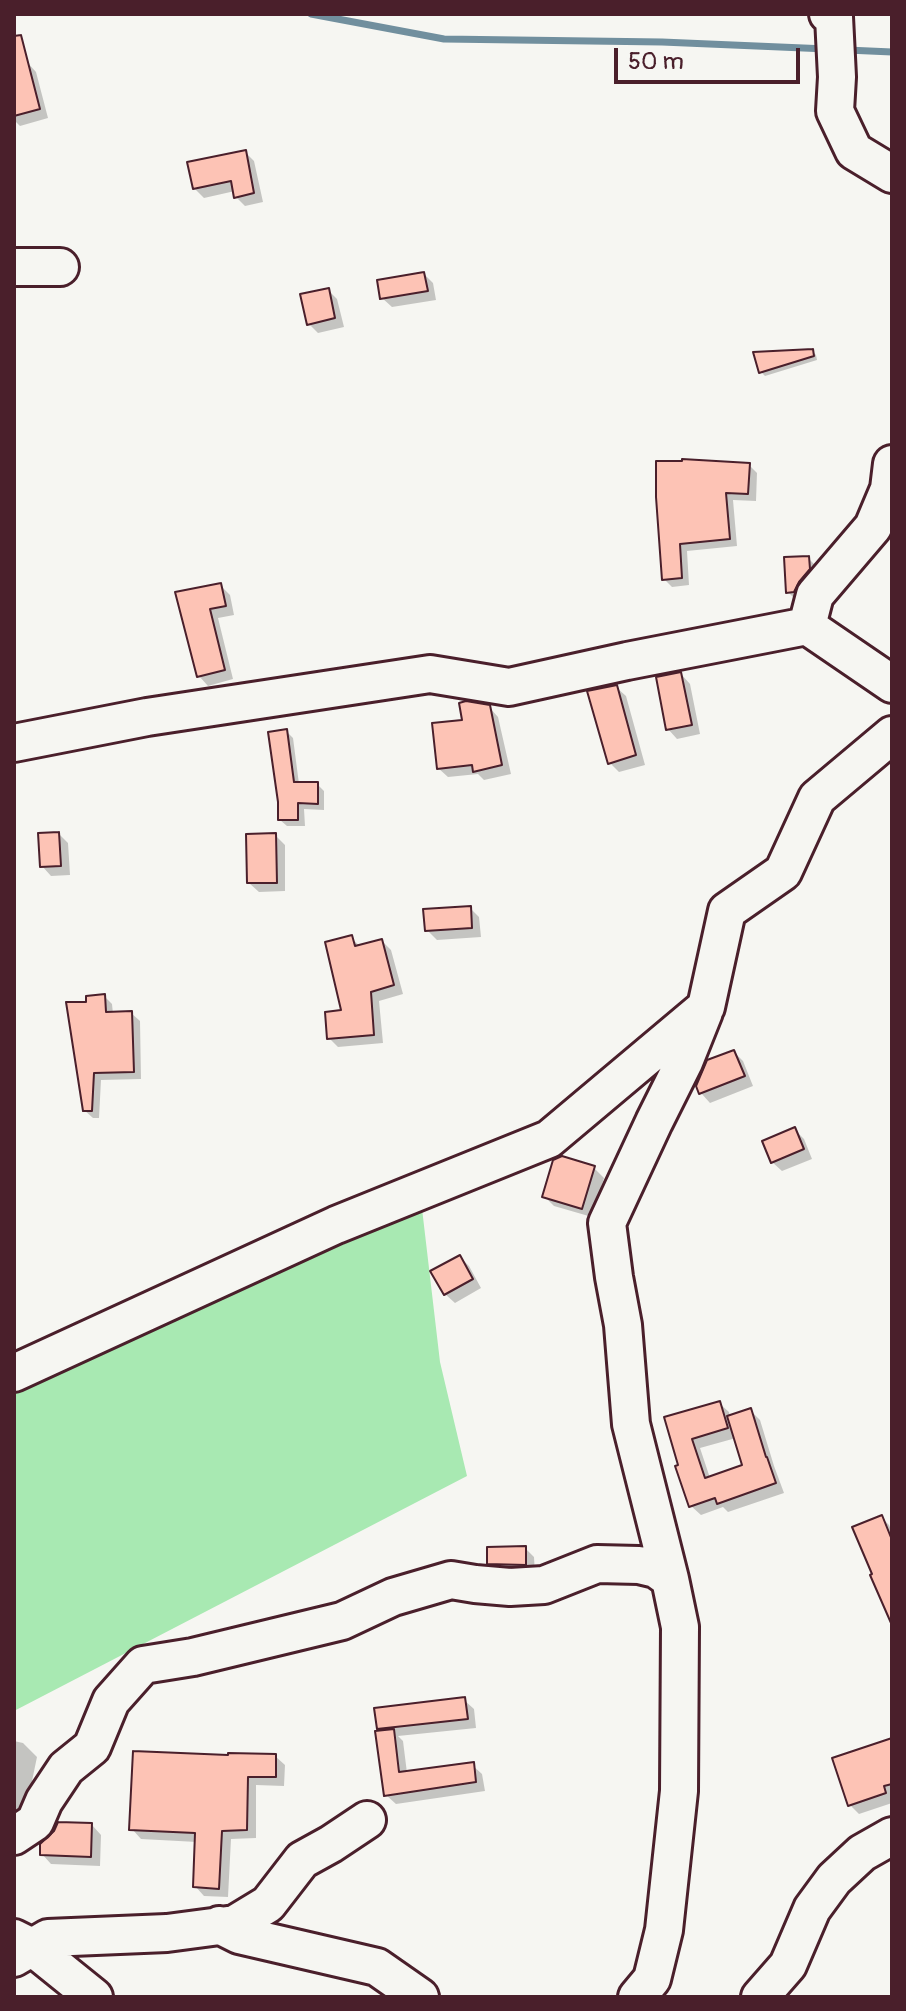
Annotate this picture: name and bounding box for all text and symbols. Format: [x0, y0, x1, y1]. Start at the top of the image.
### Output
scale bar [618, 32, 804, 82]
text: 50 m [628, 47, 684, 76]

